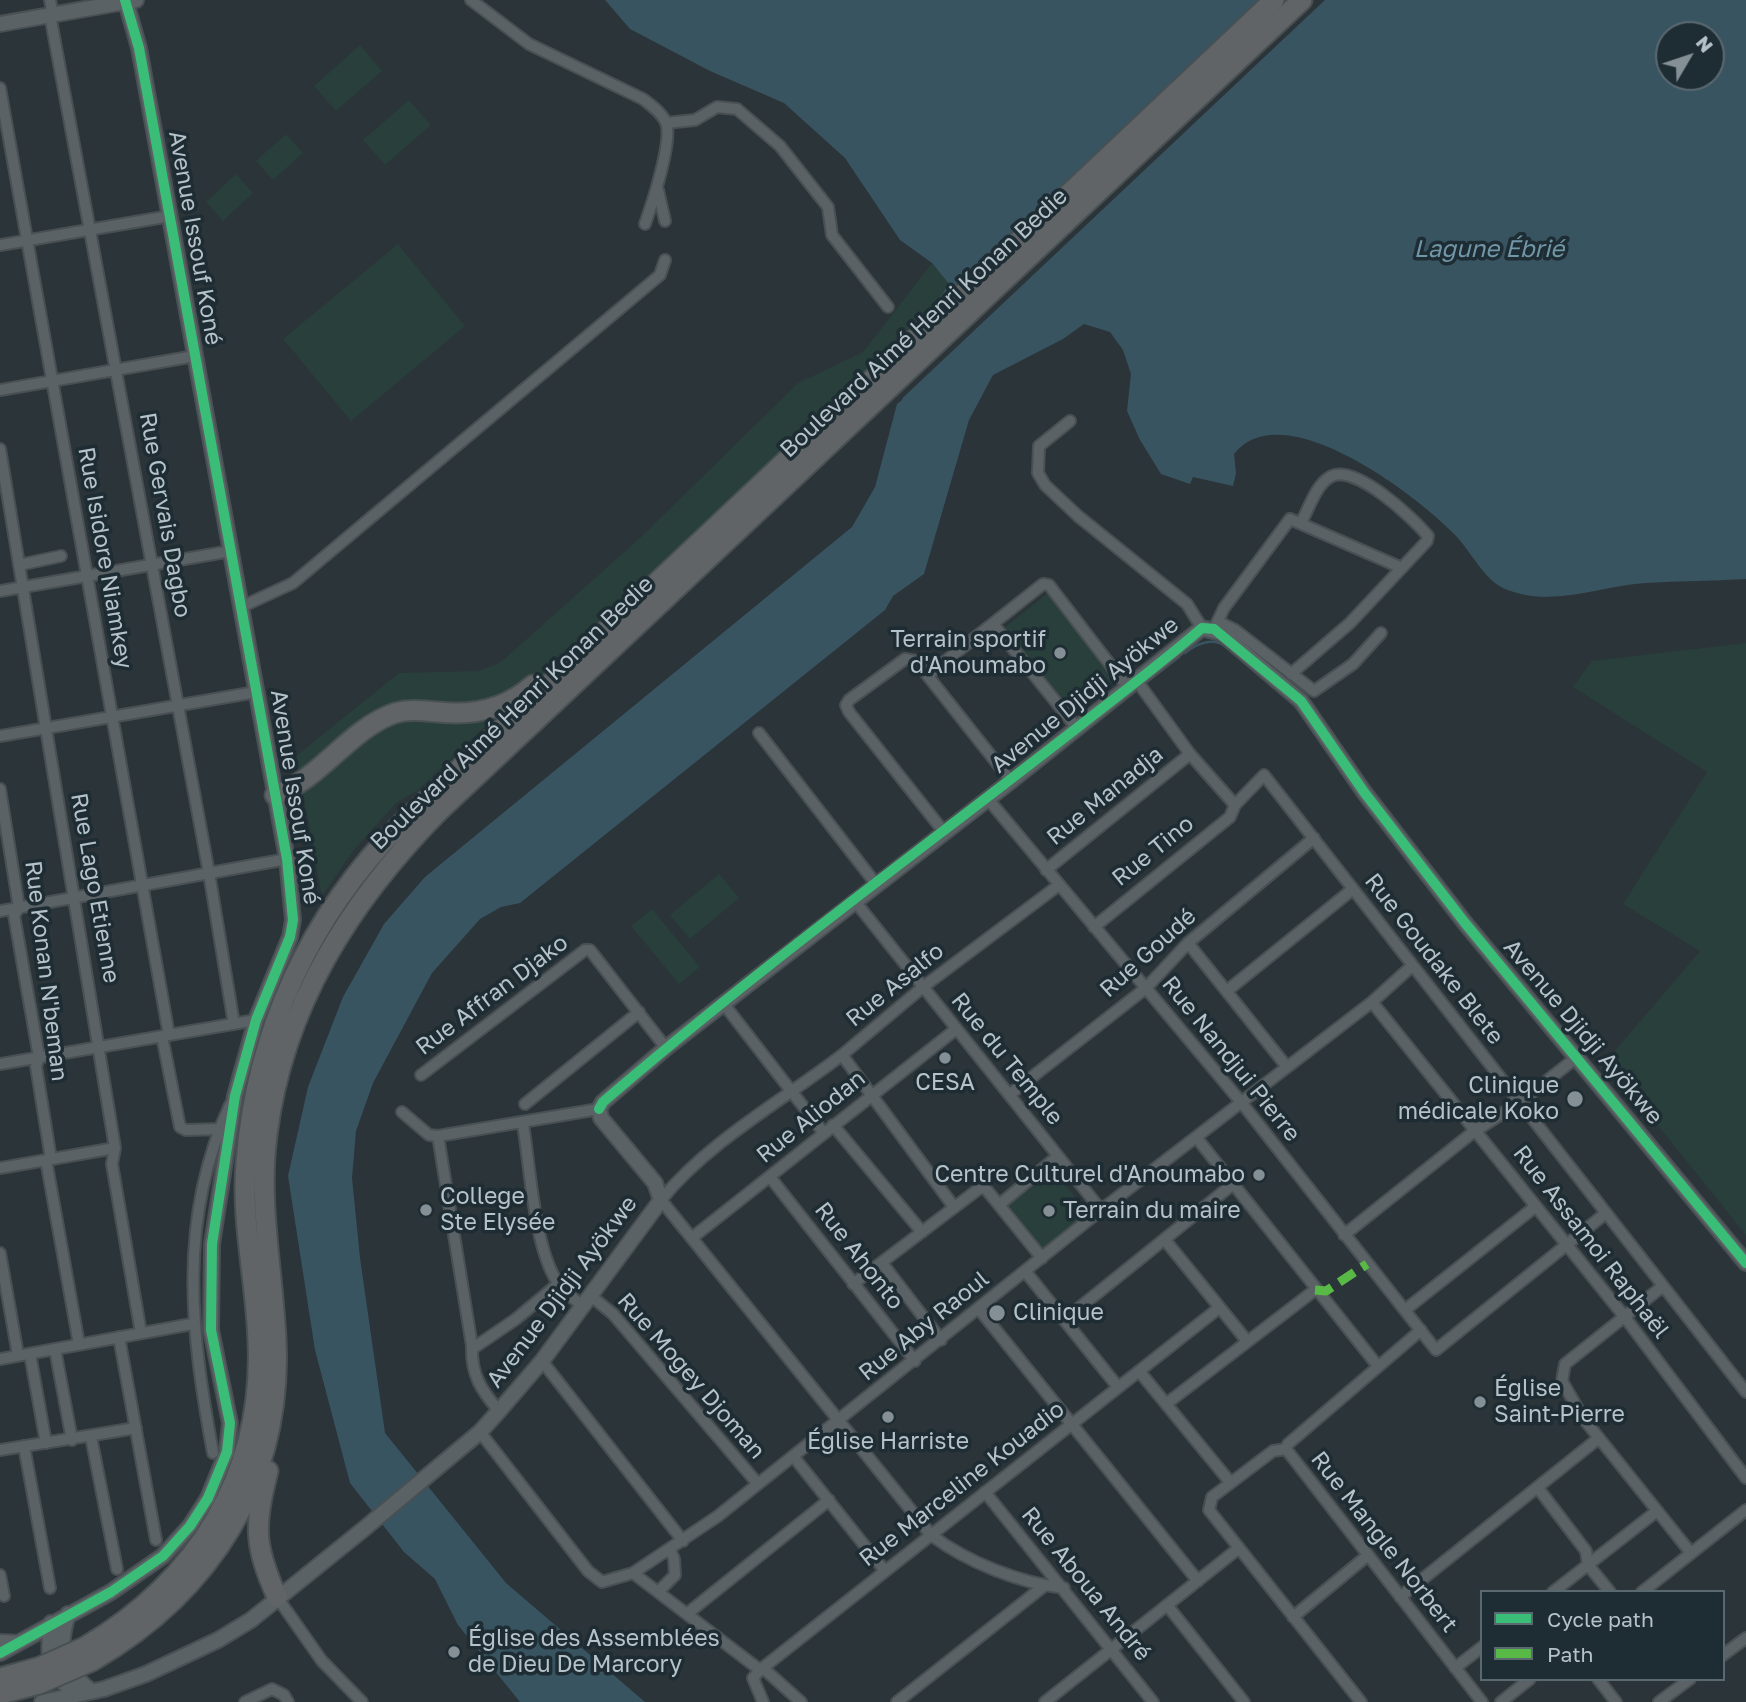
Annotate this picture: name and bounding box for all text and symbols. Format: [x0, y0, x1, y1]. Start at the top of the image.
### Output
north arrow [1655, 21, 1725, 91]
text: N [1692, 31, 1719, 57]
street label: Avenue Issouf Koné [163, 129, 227, 347]
street label: Boulevard Aimé Henri Konan Bedie [775, 182, 1073, 464]
water label: Lagune Ébrié [1414, 235, 1564, 263]
street label: Rue Gervais Dagbo [133, 410, 197, 620]
street label: Rue Isidore Niamkey [72, 445, 138, 671]
street label: Boulevard Aimé Henri Konan Bedie [365, 570, 659, 856]
street label: Avenue Djidji Ayökwe [986, 611, 1184, 779]
place label: Terrain sportif d'Anoumabo [890, 626, 1046, 680]
marker: Terrain sportif d'Anoumabo [1052, 645, 1068, 661]
street label: Avenue Issouf Koné [264, 688, 326, 906]
street label: Rue Manadja [1041, 741, 1169, 851]
street label: Rue Lago Etienne [65, 791, 125, 985]
street label: Rue Tino [1107, 810, 1199, 892]
street label: Rue Konan N'beman [19, 859, 73, 1083]
street label: Rue Goudake Blete [1359, 868, 1509, 1050]
street label: Rue Goudé [1094, 903, 1202, 1003]
street label: Rue Affran Djako [410, 929, 574, 1061]
street label: Avenue Djidji Ayökwe [1498, 934, 1668, 1130]
street label: Rue Asalfo [841, 937, 949, 1033]
street label: Rue Nandjui Pierre [1156, 971, 1306, 1147]
street label: Rue du Temple [945, 987, 1069, 1131]
marker: CESA [937, 1050, 953, 1066]
street label: Rue Aliodan [751, 1065, 871, 1169]
place label: CESA [915, 1069, 975, 1097]
place label: Clinique médicale Koko [1398, 1072, 1559, 1126]
marker: Clinique médicale Koko [1565, 1089, 1585, 1109]
street label: Rue Assamoi Raphaël [1507, 1140, 1675, 1344]
place label: Centre Culturel d'Anoumabo [934, 1161, 1245, 1189]
marker: Centre Culturel d'Anoumabo [1251, 1167, 1267, 1183]
place label: College Ste Elysée [440, 1183, 555, 1237]
street label: Avenue Djidji Ayökwe [481, 1191, 643, 1393]
street label: Rue Ahonto [809, 1197, 909, 1315]
place label: Terrain du maire [1063, 1197, 1241, 1225]
marker: College Ste Elysée [418, 1202, 434, 1218]
marker: Terrain du maire [1041, 1203, 1057, 1219]
street label: Rue Aby Raoul [853, 1265, 995, 1387]
street label: Rue Mogey Djoman [611, 1287, 771, 1465]
place label: Clinique [1013, 1299, 1104, 1327]
marker: Clinique [987, 1303, 1007, 1323]
place label: Église Saint-Pierre [1494, 1375, 1625, 1429]
marker: Église Saint-Pierre [1472, 1394, 1488, 1410]
street label: Rue Marceline Kouadio [854, 1395, 1070, 1573]
marker: Église Harriste [880, 1409, 896, 1425]
place label: Église Harriste [807, 1428, 969, 1456]
street label: Rue Mangle Norbert [1305, 1446, 1463, 1638]
street label: Rue Aboua André [1015, 1501, 1157, 1667]
legend [1480, 1590, 1725, 1681]
text: Cycle path [1547, 1606, 1654, 1632]
place label: Église des Assemblées de Dieu De Marcory [468, 1625, 720, 1679]
text: Path [1547, 1641, 1594, 1667]
marker: Église des Assemblées de Dieu De Marcory [446, 1644, 462, 1660]

